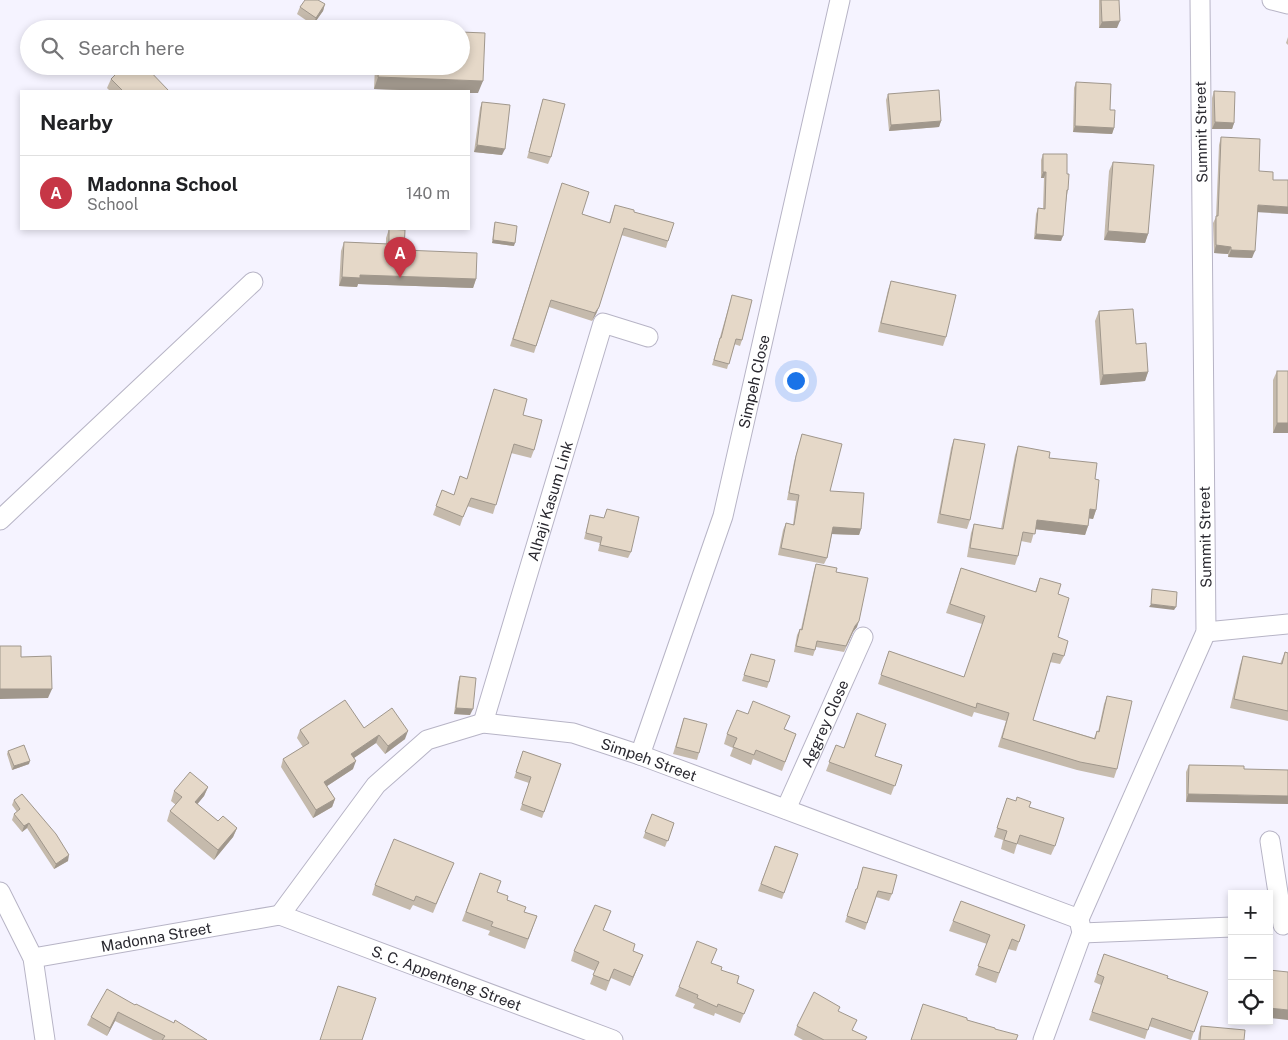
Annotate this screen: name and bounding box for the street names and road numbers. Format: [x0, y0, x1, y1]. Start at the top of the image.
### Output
street label: Summit Street [1192, 81, 1210, 183]
street label: Simpeh Close [735, 333, 772, 430]
street label: Alhaji Kasum Link [524, 439, 576, 563]
street label: Summit Street [1196, 486, 1214, 588]
street label: Aggrey Close [798, 677, 851, 769]
street label: Simpeh Street [599, 734, 699, 784]
street label: Madonna Street [99, 919, 213, 955]
street label: S. C. Appenteng Street [369, 942, 524, 1013]

